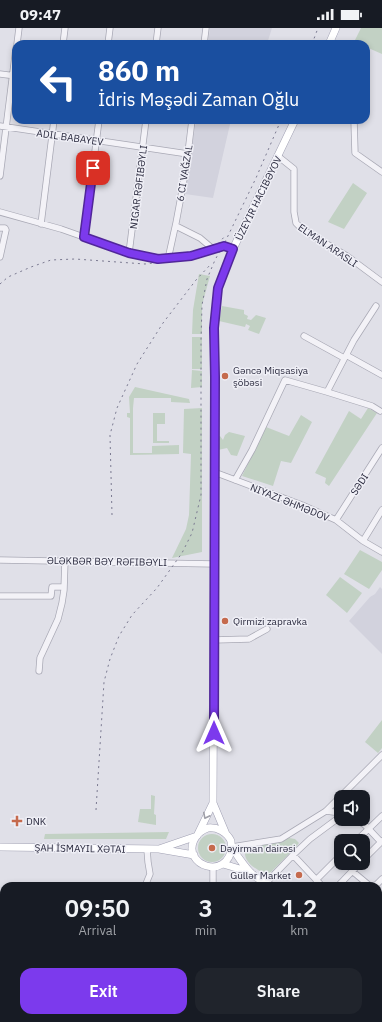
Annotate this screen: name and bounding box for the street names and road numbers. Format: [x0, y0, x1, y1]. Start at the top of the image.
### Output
street label: ADIL BABAYEV [36, 126, 104, 149]
street label: NIGAR RƏFIBƏYLI [127, 144, 150, 230]
street label: 6 CI VAĞZAL [174, 144, 195, 202]
street label: ÜZEYIR HACIBƏYOV [232, 154, 285, 243]
street label: ELMAN ARASLI [296, 221, 360, 270]
street label: SƏDI [348, 471, 371, 498]
street label: NIYAZI ƏHMƏDOV [248, 481, 331, 524]
street label: ƏLƏKBƏR BƏY RƏFIBƏYLI [47, 554, 167, 569]
street label: ŞAH İSMAYIL XƏTAI [34, 841, 126, 856]

